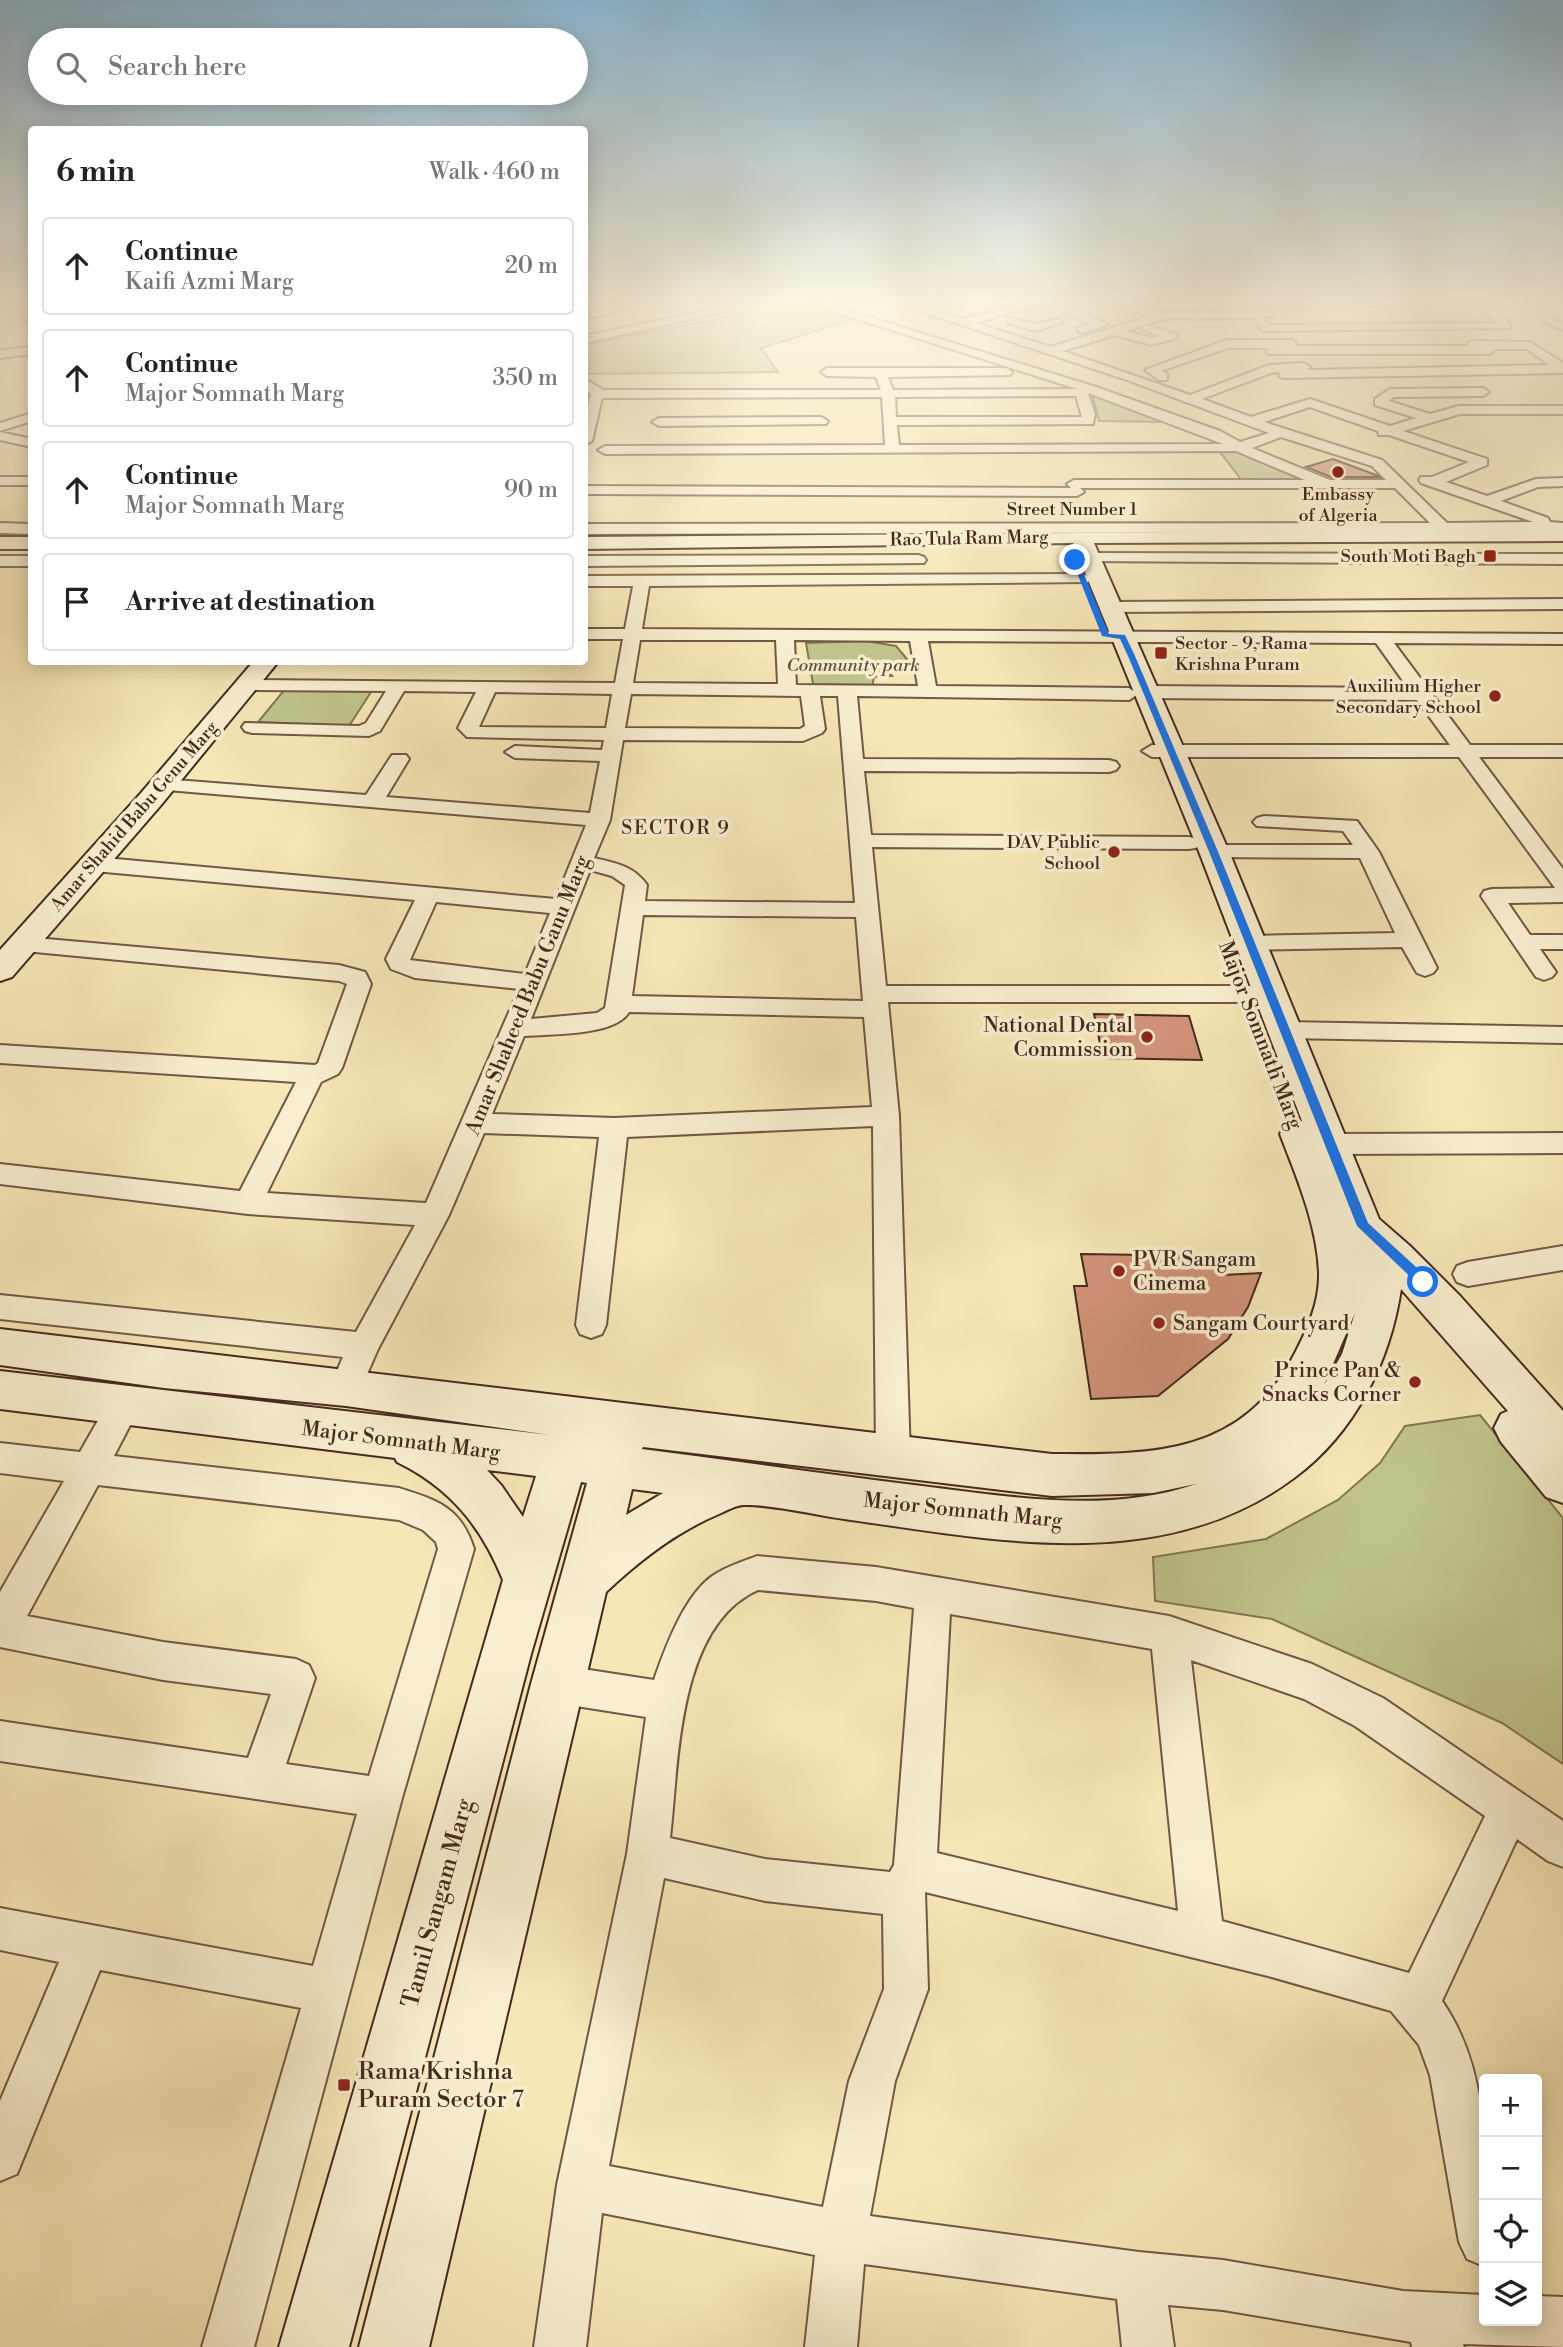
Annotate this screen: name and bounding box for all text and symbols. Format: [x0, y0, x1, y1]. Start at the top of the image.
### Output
search box [28, 28, 588, 105]
icon: search [52, 48, 90, 86]
text: Search here [108, 51, 247, 83]
text: 6 min [56, 153, 135, 191]
text: Walk · 460 m [429, 158, 560, 186]
text: Continue [125, 236, 238, 268]
icon: ahead [58, 247, 96, 285]
text: 20 m [505, 252, 558, 280]
text: Kaifi Azmi Marg [125, 268, 294, 296]
text: Continue [125, 348, 238, 380]
icon: ahead [58, 359, 96, 397]
text: 350 m [492, 364, 558, 392]
text: Major Somnath Marg [125, 380, 344, 408]
text: Continue [125, 460, 238, 492]
marker: Embassy of Algeria [1330, 464, 1346, 480]
icon: ahead [58, 471, 96, 509]
text: 90 m [504, 476, 558, 504]
place label: Embassy of Algeria [1298, 483, 1378, 527]
text: Major Somnath Marg [125, 492, 344, 520]
street label: Street Number 1 [1007, 498, 1137, 521]
street label: Rao Tula Ram Marg [889, 526, 1049, 551]
route end [1059, 544, 1090, 575]
place label: South Moti Bagh [1341, 545, 1476, 568]
marker: South Moti Bagh [1482, 548, 1498, 564]
icon: arrive [58, 583, 96, 621]
text: Arrive at destination [125, 586, 375, 618]
place label: Sector - 9, Rama Krishna Puram [1175, 632, 1309, 676]
marker: Sector - 9, Rama Krishna Puram [1153, 645, 1169, 661]
park label: Community park [786, 654, 920, 677]
place label: Auxilium Higher Secondary School [1336, 675, 1482, 719]
marker: Auxilium Higher Secondary School [1487, 688, 1503, 704]
street label: Amar Shahid Babu Genu Marg [45, 716, 224, 917]
district label: SECTOR 9 [621, 816, 731, 840]
place label: DAV Public School [1007, 831, 1101, 875]
marker: DAV Public School [1106, 844, 1122, 860]
street label: Amar Shaheed Babu Ganu Marg [459, 852, 596, 1140]
street label: Major Somnath Marg [1212, 937, 1308, 1134]
place label: National Dental Commission [983, 1013, 1133, 1063]
marker: National Dental Commission [1139, 1029, 1155, 1045]
place label: PVR Sangam Cinema [1133, 1247, 1256, 1297]
marker: PVR Sangam Cinema [1111, 1263, 1127, 1279]
route start [1407, 1266, 1438, 1297]
place label: Sangam Courtyard [1173, 1311, 1349, 1337]
marker: Sangam Courtyard [1151, 1315, 1167, 1331]
place label: Prince Pan & Snacks Corner [1262, 1358, 1401, 1408]
marker: Prince Pan & Snacks Corner [1407, 1374, 1423, 1390]
street label: Major Somnath Marg [300, 1416, 502, 1466]
street label: Major Somnath Marg [862, 1488, 1064, 1534]
street label: Tamil Sangam Marg [396, 1795, 480, 2011]
place label: Rama Krishna Puram Sector 7 [358, 2057, 524, 2115]
map controls [1479, 2074, 1542, 2326]
button: + [1479, 2074, 1542, 2137]
marker: Rama Krishna Puram Sector 7 [336, 2077, 352, 2093]
button: − [1479, 2137, 1542, 2200]
button: locate [1479, 2200, 1542, 2263]
button: layers [1479, 2263, 1542, 2326]

